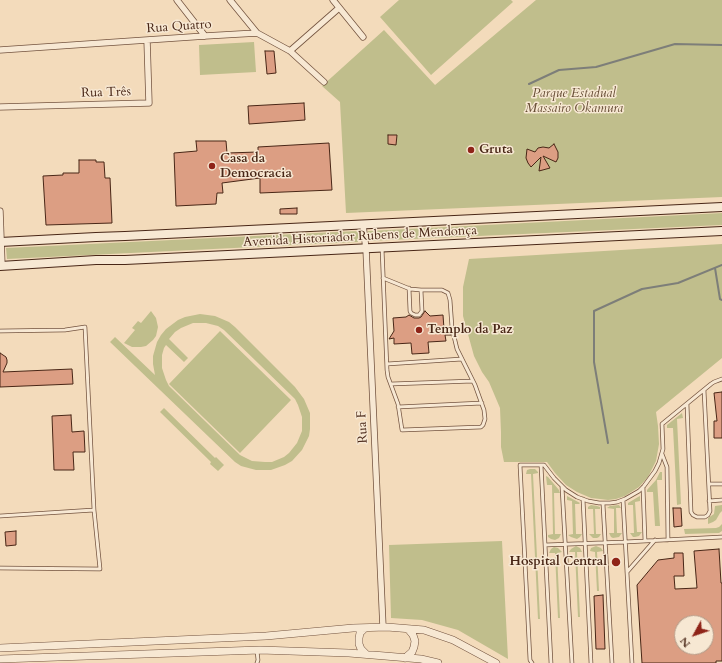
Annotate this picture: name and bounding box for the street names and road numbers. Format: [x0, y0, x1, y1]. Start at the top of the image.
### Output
street label: Rua Quatro [146, 17, 212, 37]
street label: Rua Três [81, 84, 131, 102]
street label: Avenida Historiador Rubens de Mendonça [243, 223, 477, 251]
street label: Rua F [354, 410, 372, 444]

